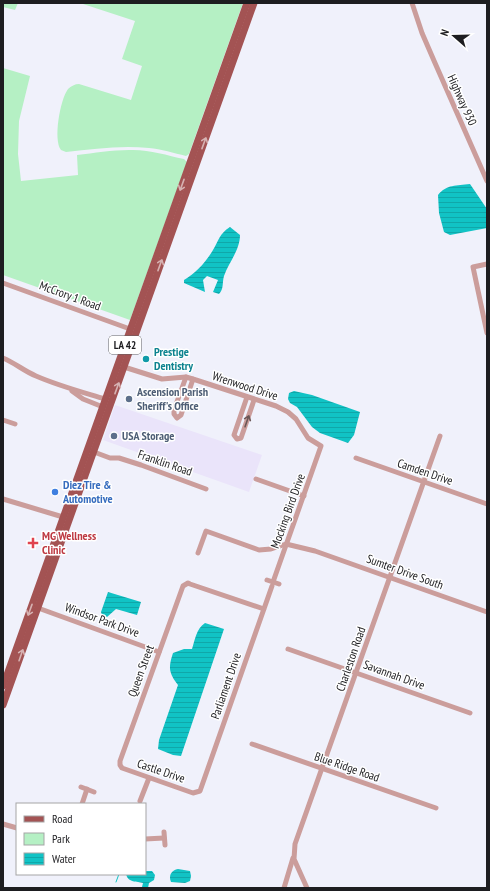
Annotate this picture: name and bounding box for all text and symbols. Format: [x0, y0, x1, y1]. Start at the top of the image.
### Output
north arrow [434, 16, 474, 56]
text: N [437, 27, 452, 38]
street label: Highway 930 [445, 72, 480, 128]
one-way arrow [201, 136, 208, 149]
one-way arrow [178, 178, 185, 191]
one-way arrow [157, 260, 165, 272]
street label: McCrory 1 Road [37, 278, 103, 314]
road number: LA 42 [109, 336, 141, 354]
place label: Prestige Dentistry [154, 344, 193, 373]
marker: Prestige Dentistry [141, 354, 151, 364]
street label: Wrenwood Drive [210, 368, 280, 403]
one-way arrow [113, 382, 121, 394]
place label: Ascension Parish Sheriff's Office [136, 384, 208, 413]
marker: Ascension Parish Sheriff's Office [124, 394, 134, 404]
one-way arrow [243, 415, 251, 427]
place label: USA Storage [122, 428, 175, 443]
marker: USA Storage [109, 431, 119, 441]
street label: Franklin Road [136, 446, 194, 479]
street label: Camden Drive [395, 455, 455, 488]
street label: Mocking Bird Drive [267, 471, 308, 550]
place label: Diez Tire & Automotive [62, 477, 113, 506]
marker: Diez Tire & Automotive [50, 487, 60, 497]
place label: MG Wellness Clinic [42, 528, 96, 557]
marker: MG Wellness Clinic [27, 537, 39, 549]
street label: Sumter Drive South [365, 551, 446, 592]
street label: Windsor Park Drive [63, 599, 141, 640]
one-way arrow [26, 604, 33, 617]
street label: Charleston Road [332, 625, 369, 693]
street label: Queen Street [124, 642, 157, 699]
one-way arrow [18, 649, 25, 662]
street label: Parliament Drive [207, 651, 244, 721]
street label: Savannah Drive [361, 656, 427, 693]
street label: Blue Ridge Road [313, 748, 382, 785]
street label: Castle Drive [135, 755, 187, 786]
legend [16, 803, 146, 875]
text: Road [52, 811, 72, 826]
text: Park [52, 831, 70, 846]
text: Water [52, 851, 77, 866]

